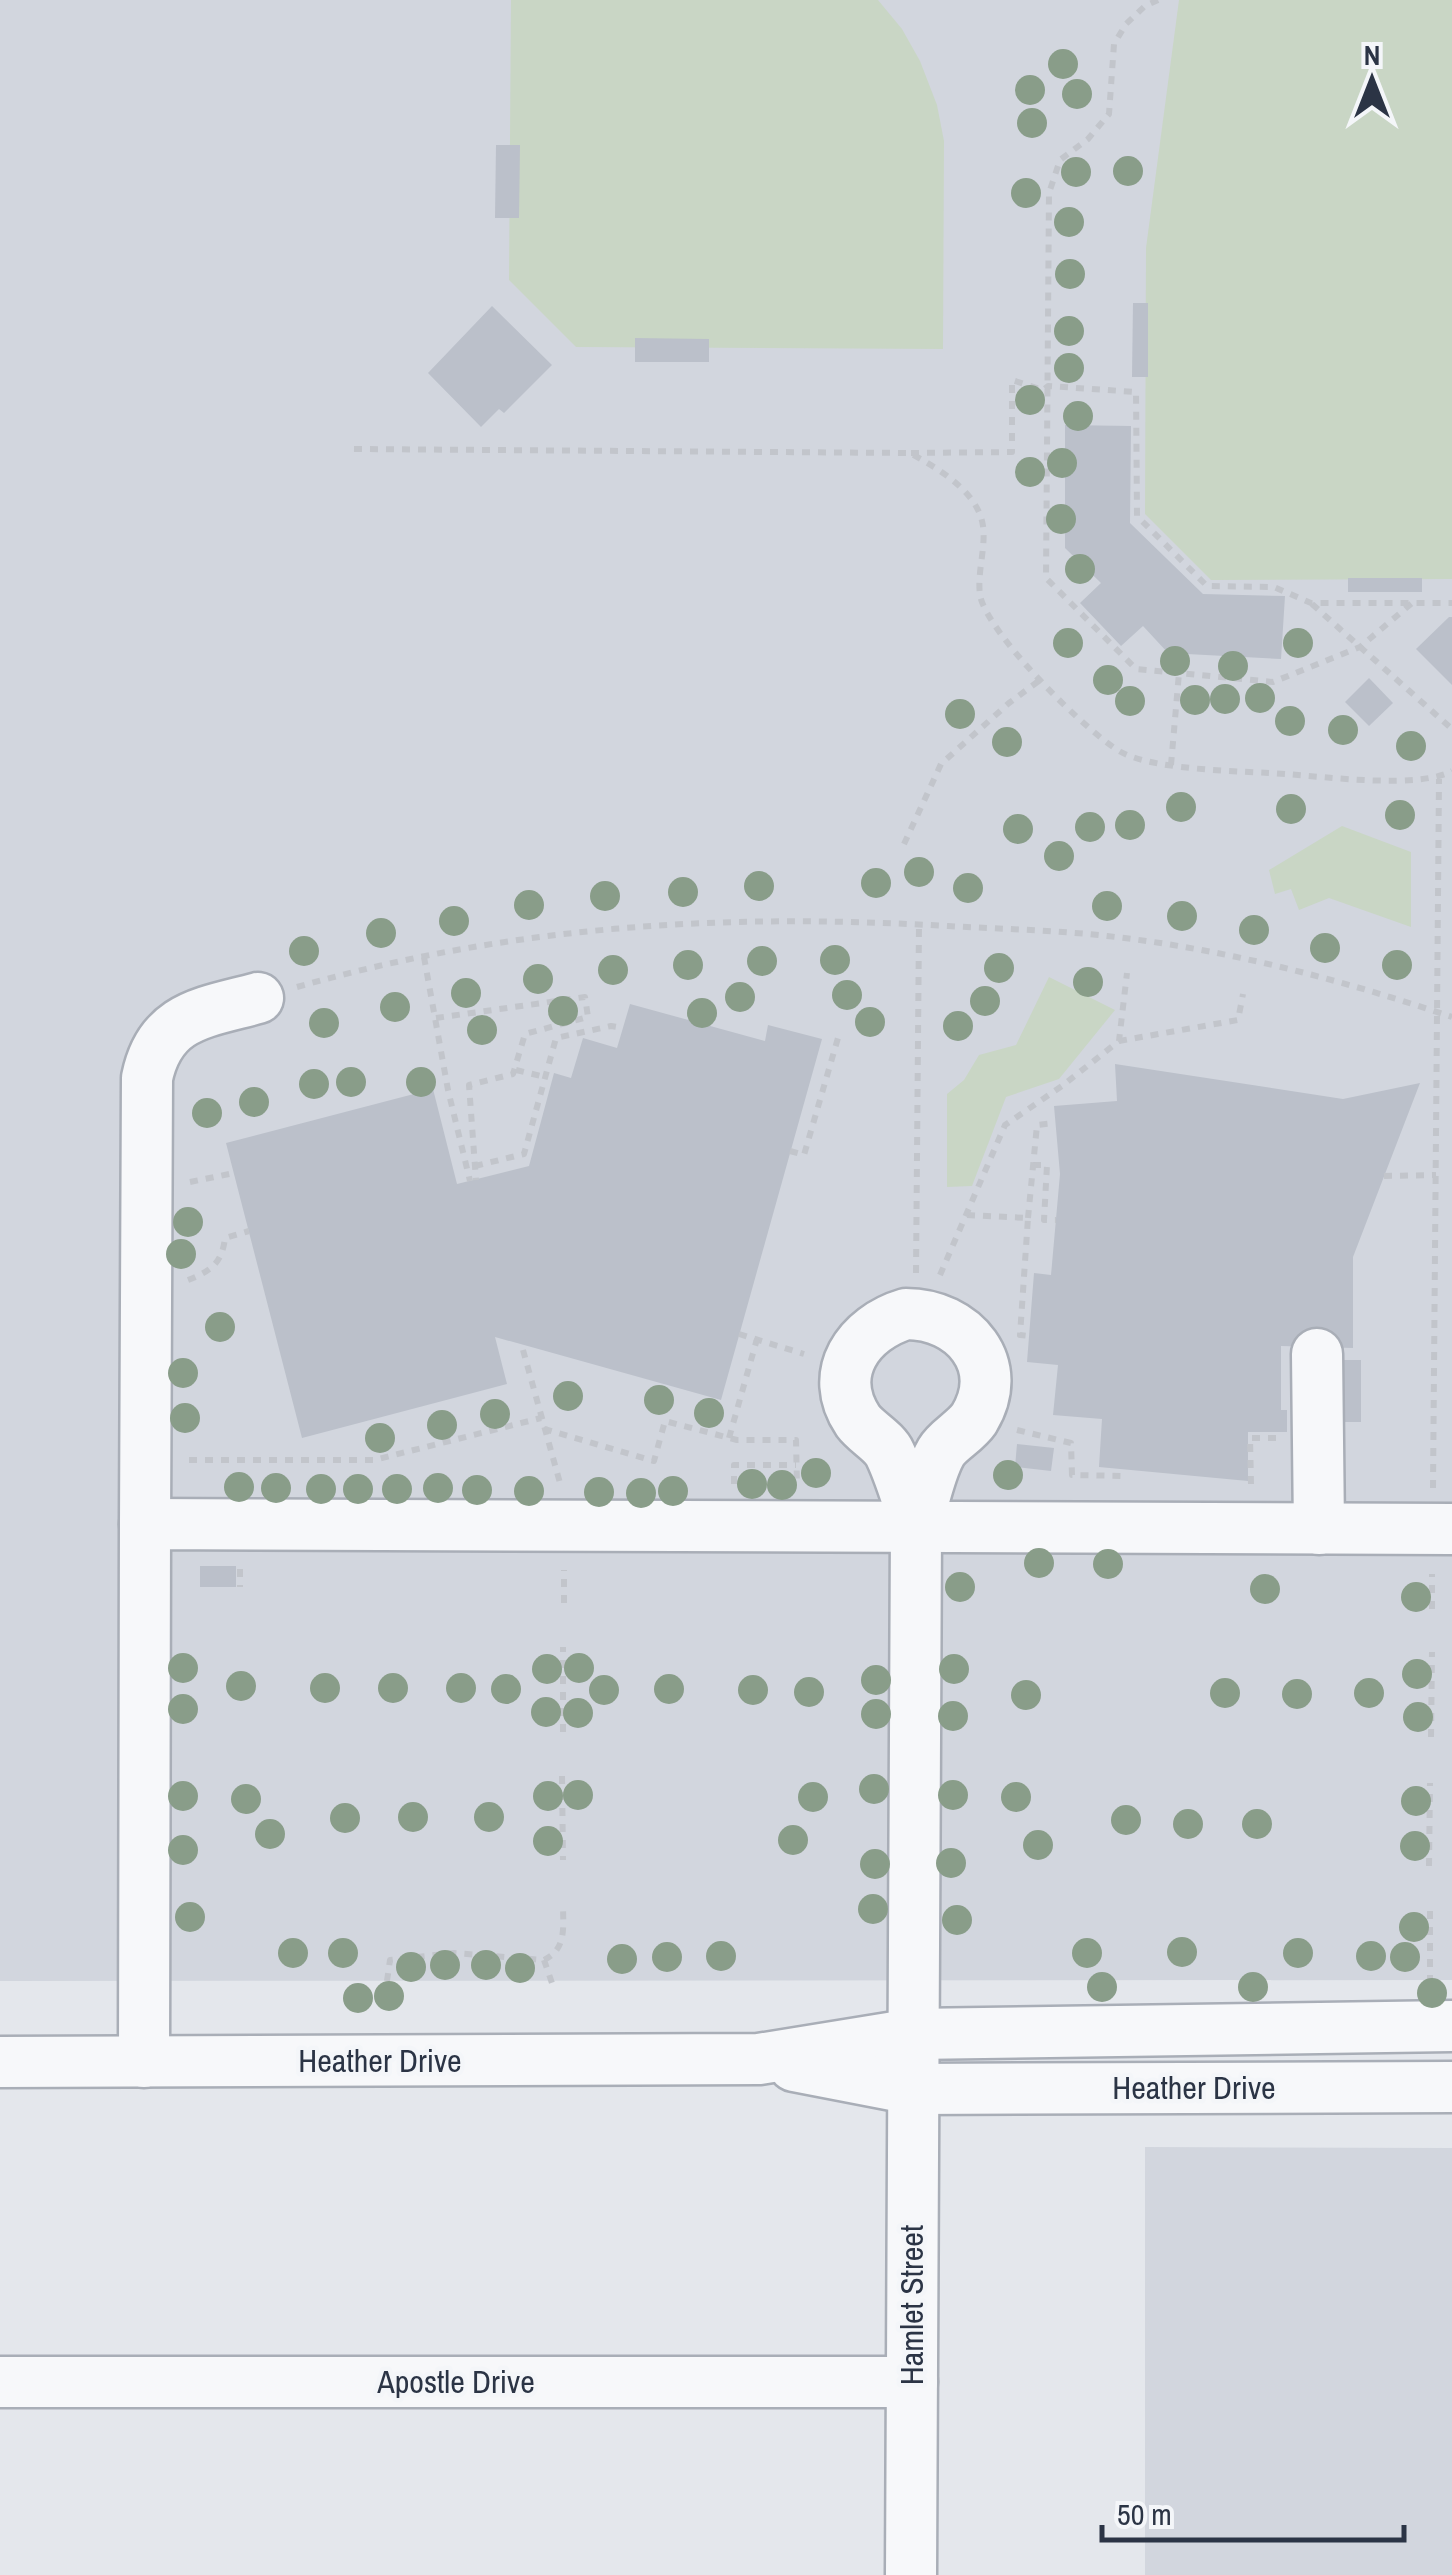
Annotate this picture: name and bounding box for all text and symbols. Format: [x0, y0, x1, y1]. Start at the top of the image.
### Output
north arrow [1322, 30, 1422, 130]
text: N [1364, 36, 1380, 74]
street label: Heather Drive [298, 2039, 462, 2082]
street label: Heather Drive [1112, 2066, 1276, 2109]
street label: Hamlet Street [890, 2225, 933, 2385]
street label: Apostle Drive [376, 2360, 535, 2403]
scale bar [1102, 2480, 1404, 2542]
text: 50 m [1117, 2494, 1172, 2534]

